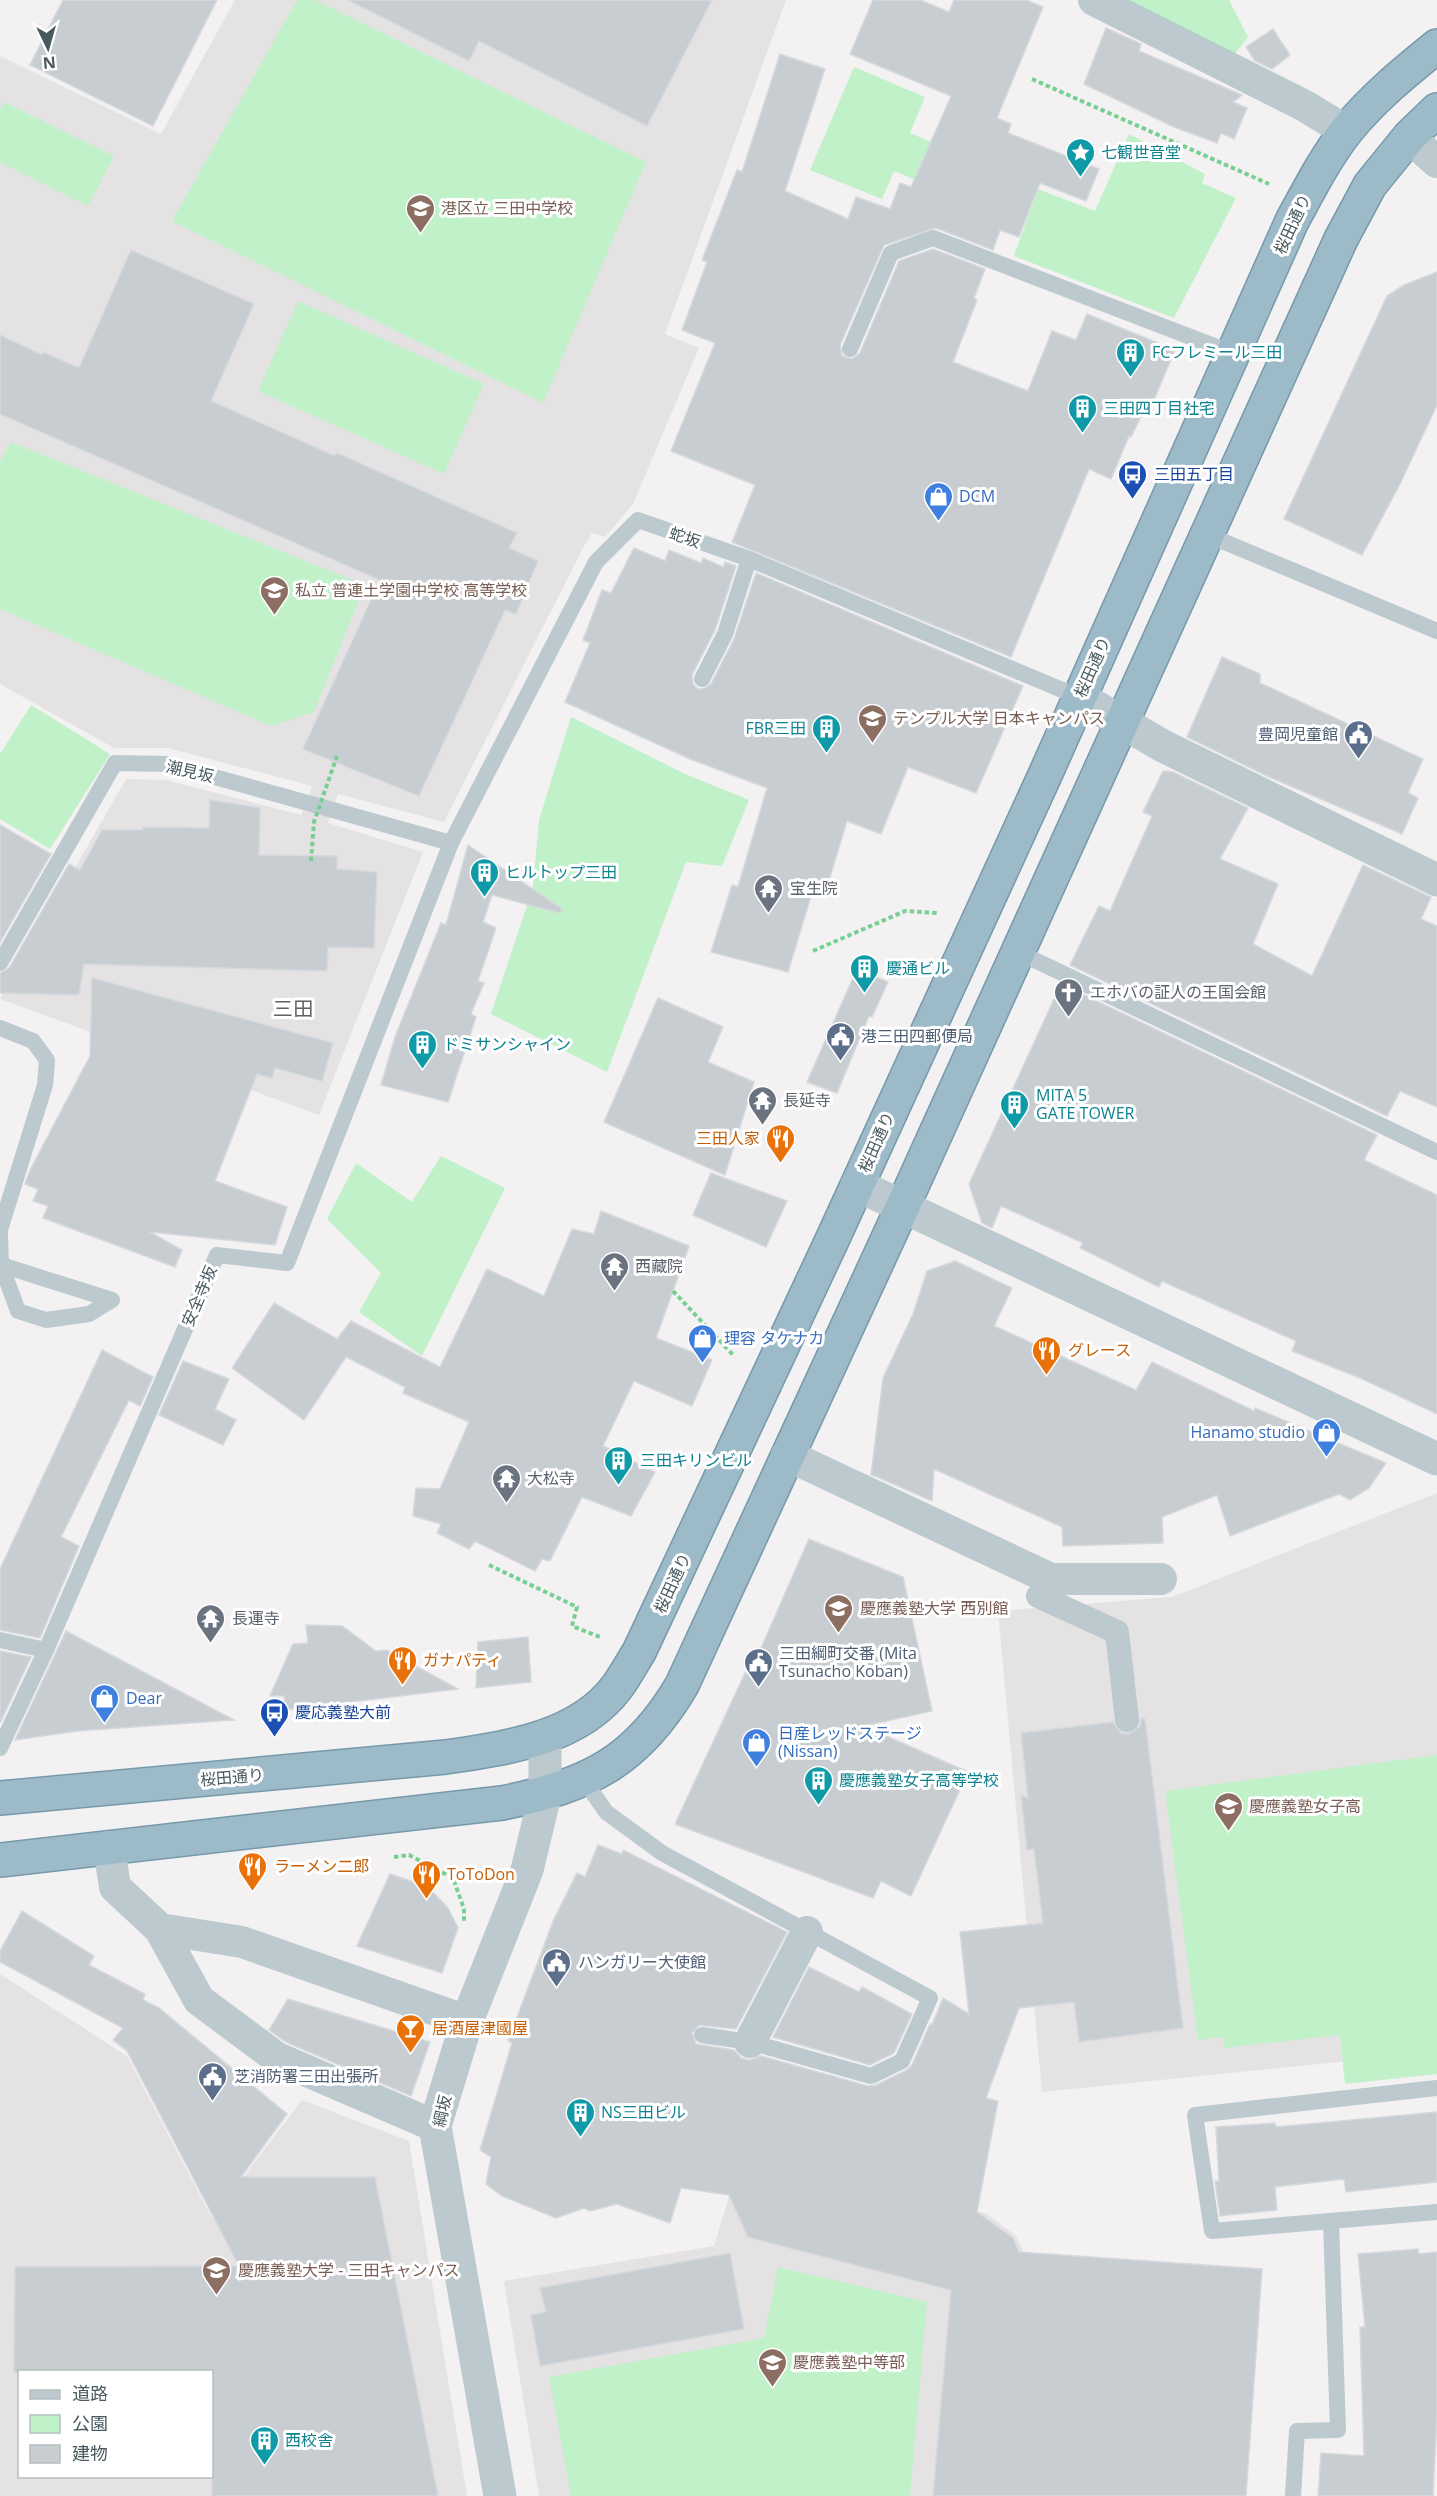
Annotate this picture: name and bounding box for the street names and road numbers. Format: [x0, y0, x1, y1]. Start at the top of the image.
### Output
street label: 桜田通り [1269, 190, 1315, 258]
street label: 蛇坂 [666, 521, 704, 553]
street label: 桜田通り [1069, 633, 1115, 701]
street label: 潮見坂 [164, 755, 216, 787]
street label: 桜田通り [853, 1108, 899, 1176]
street label: 安全寺坂 [176, 1262, 222, 1330]
street label: 桜田通り [649, 1549, 695, 1617]
street label: 桜田通り [199, 1763, 265, 1791]
street label: 綱坂 [428, 2093, 456, 2129]

